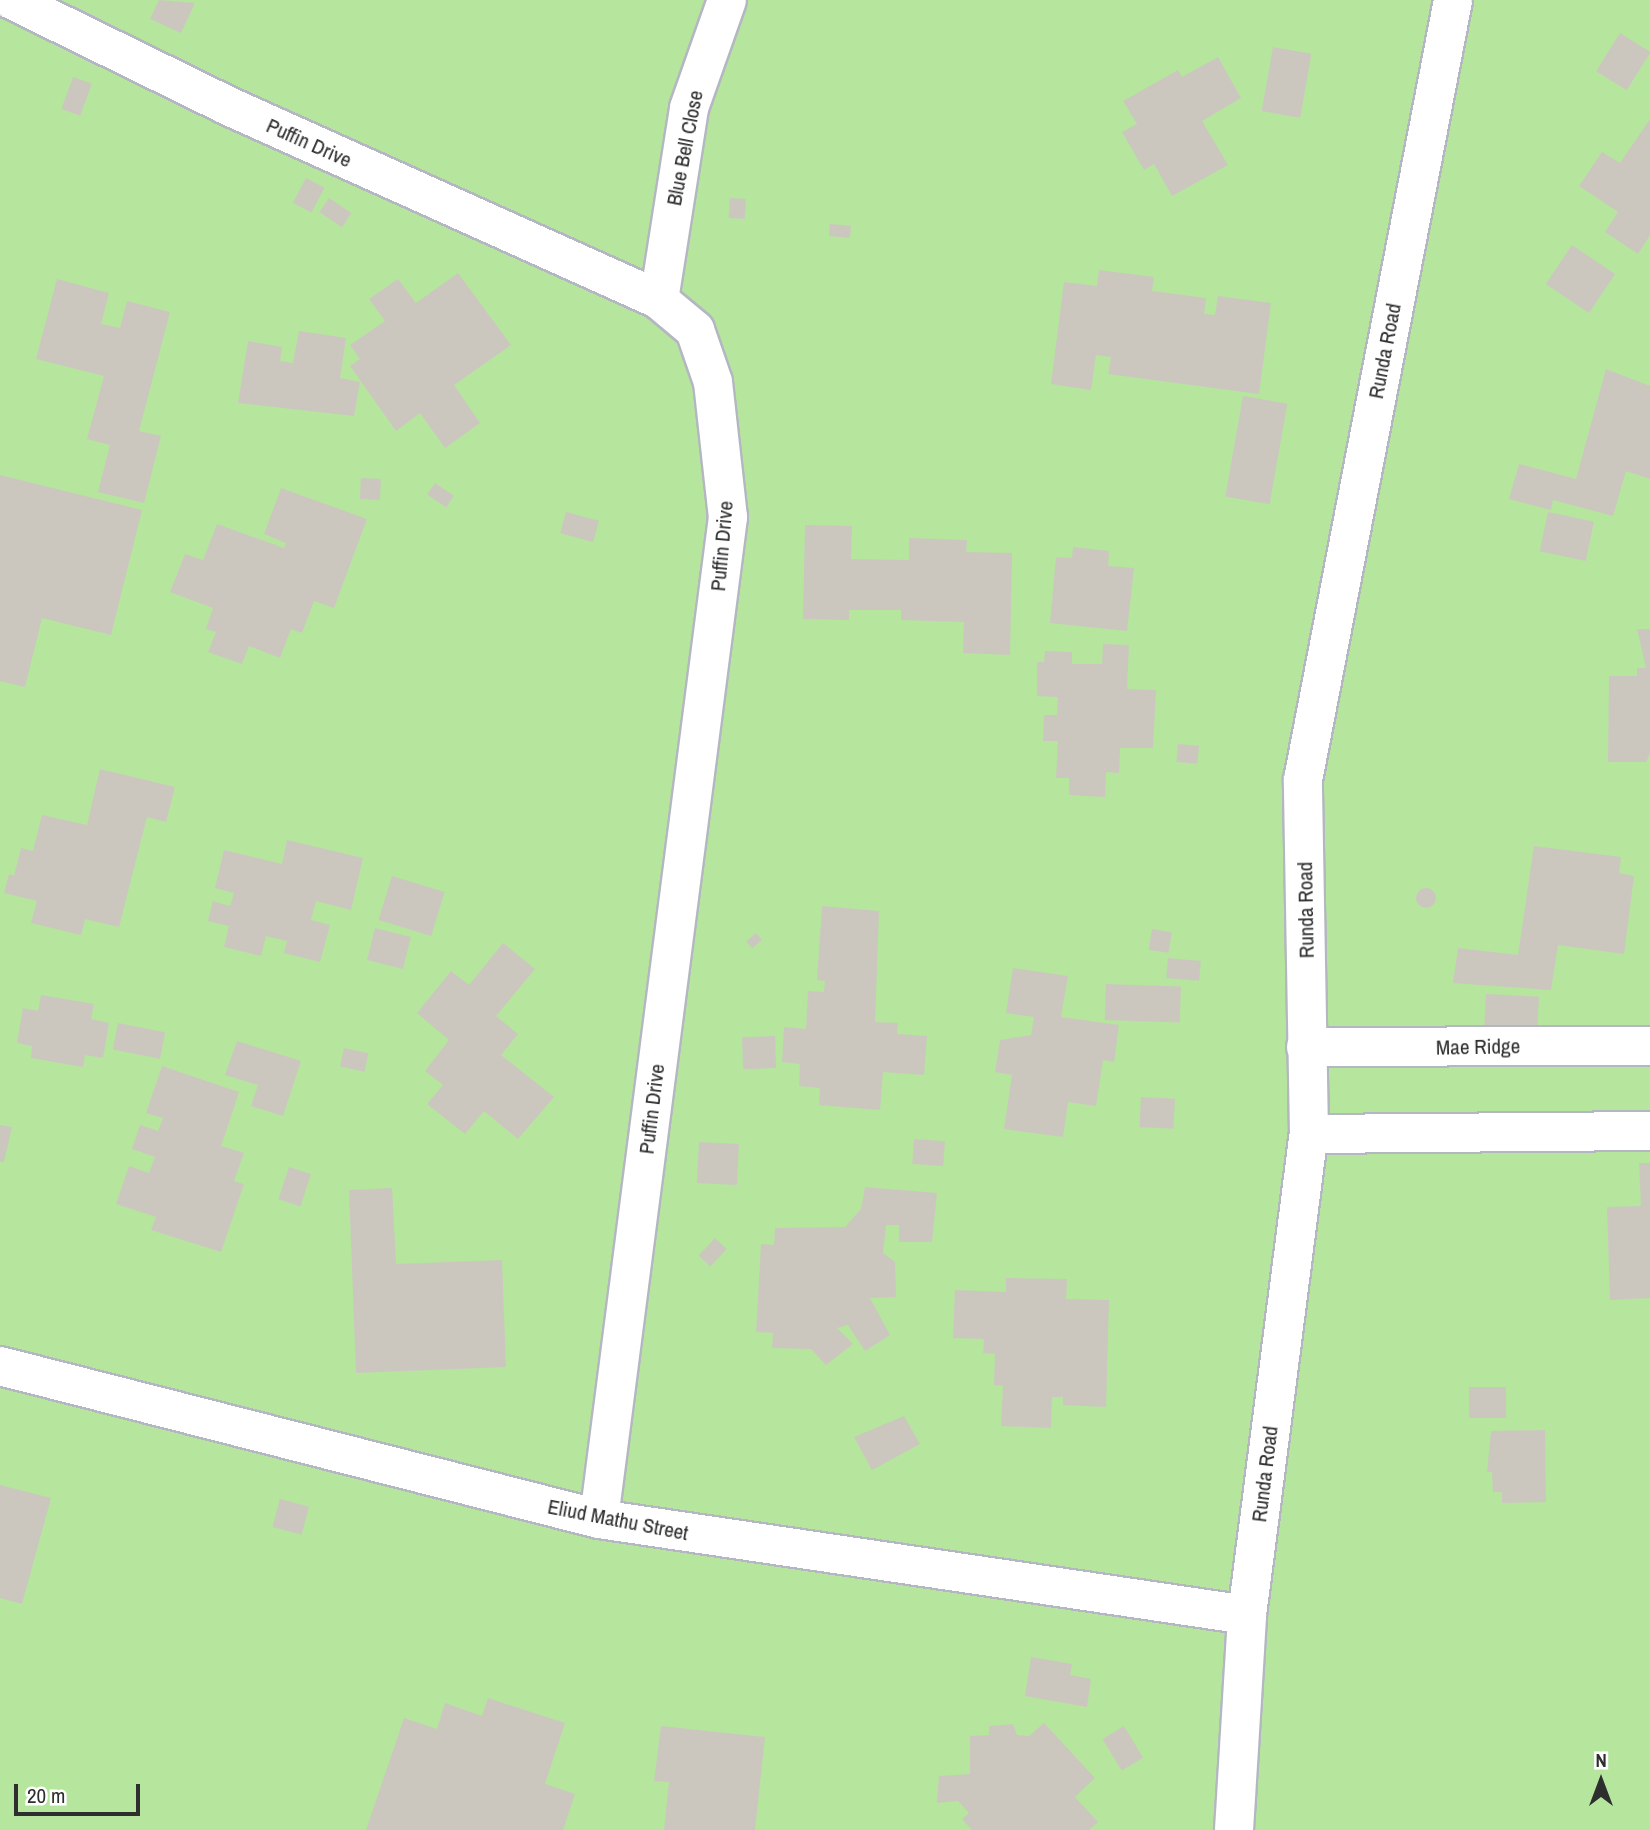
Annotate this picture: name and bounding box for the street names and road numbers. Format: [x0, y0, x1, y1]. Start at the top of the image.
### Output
street label: Blue Bell Close [661, 88, 709, 208]
street label: Puffin Drive [262, 113, 356, 173]
street label: Runda Road [1363, 301, 1407, 401]
street label: Puffin Drive [705, 500, 739, 592]
street label: Runda Road [1293, 861, 1319, 959]
street label: Mae Ridge [1436, 1034, 1520, 1060]
street label: Puffin Drive [634, 1062, 670, 1156]
street label: Runda Road [1247, 1424, 1283, 1524]
street label: Eliud Mathu Street [546, 1494, 690, 1546]

